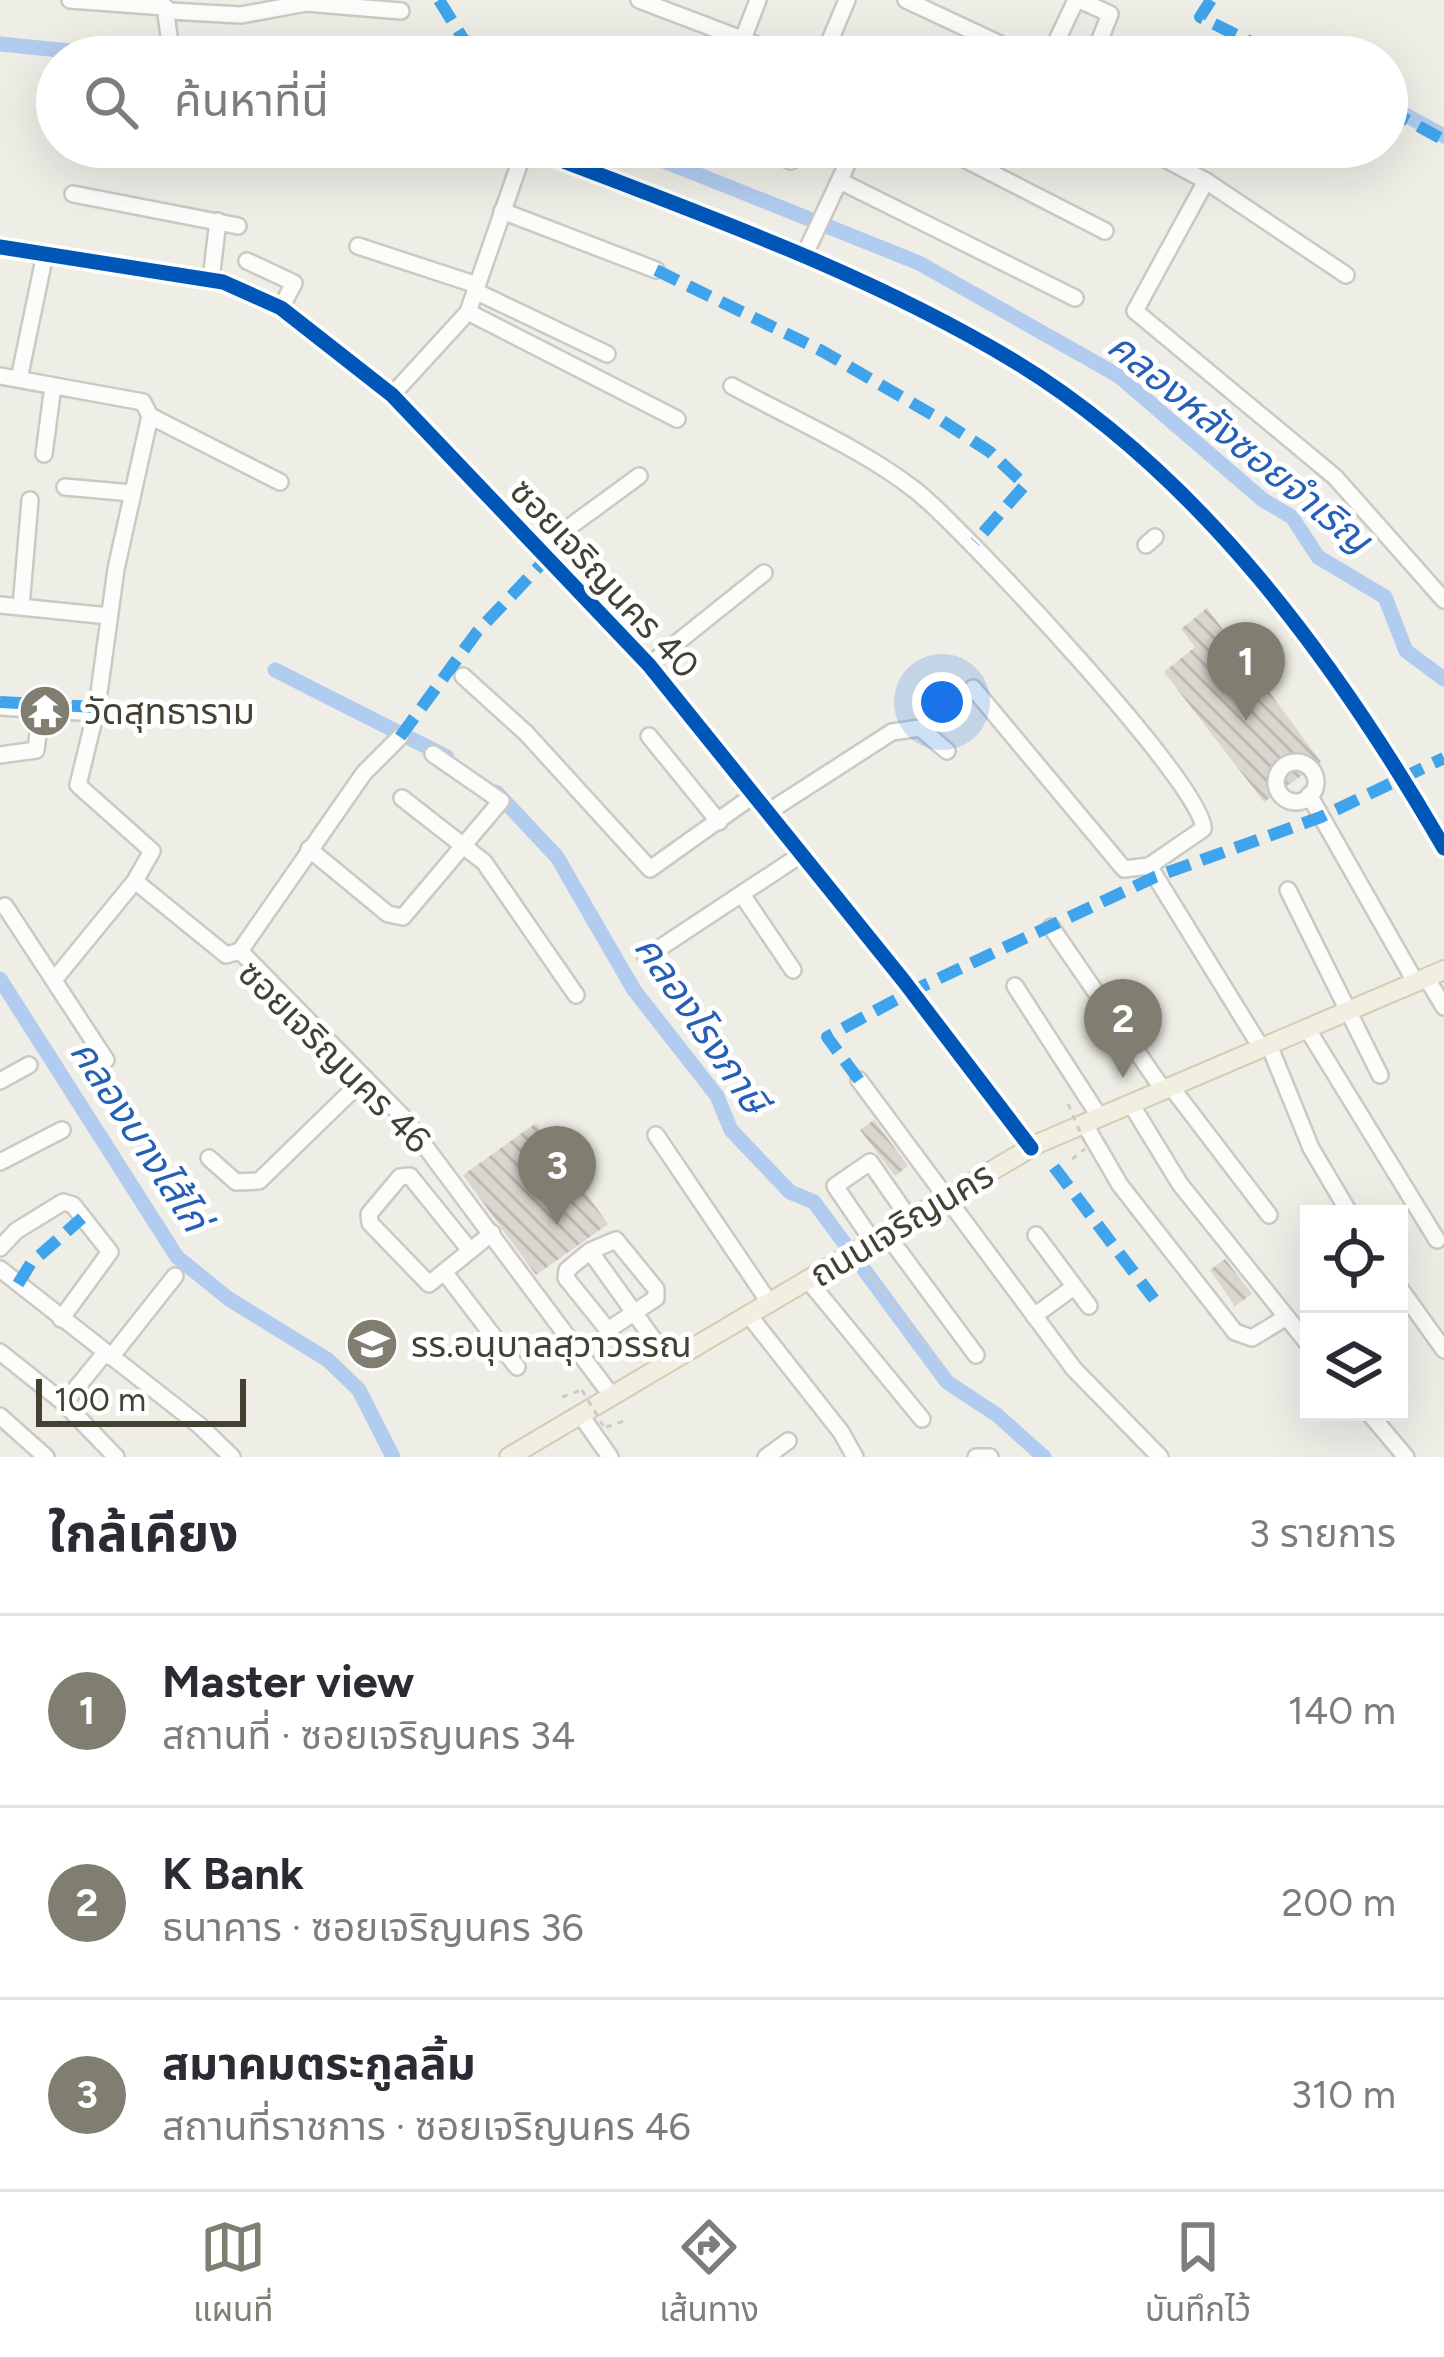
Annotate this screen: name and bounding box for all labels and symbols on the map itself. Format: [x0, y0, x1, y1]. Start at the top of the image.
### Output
water label: คลองหลังซอยจำเริญ [1099, 322, 1383, 565]
street label: ซอยเจริญนคร 40 [501, 470, 708, 687]
pin: 1 [1207, 622, 1285, 721]
your location [912, 672, 972, 732]
temple icon: วัดสุทธาราม [17, 683, 73, 739]
place label: วัดสุทธาราม [84, 690, 255, 733]
water label: คลองโรงภาษี [625, 926, 781, 1126]
street label: ซอยเจริญนคร 46 [229, 951, 440, 1162]
pin: 2 [1084, 979, 1162, 1078]
water label: คลองบางไส้ไก่ [60, 1031, 222, 1244]
pin: 3 [518, 1126, 596, 1225]
street label: ถนนเจริญนคร [802, 1153, 1001, 1296]
school or university icon: รร.อนุบาลสุวาวรรณ [344, 1316, 400, 1372]
place label: รร.อนุบาลสุวาวรรณ [411, 1323, 692, 1366]
scale bar [36, 1373, 246, 1426]

